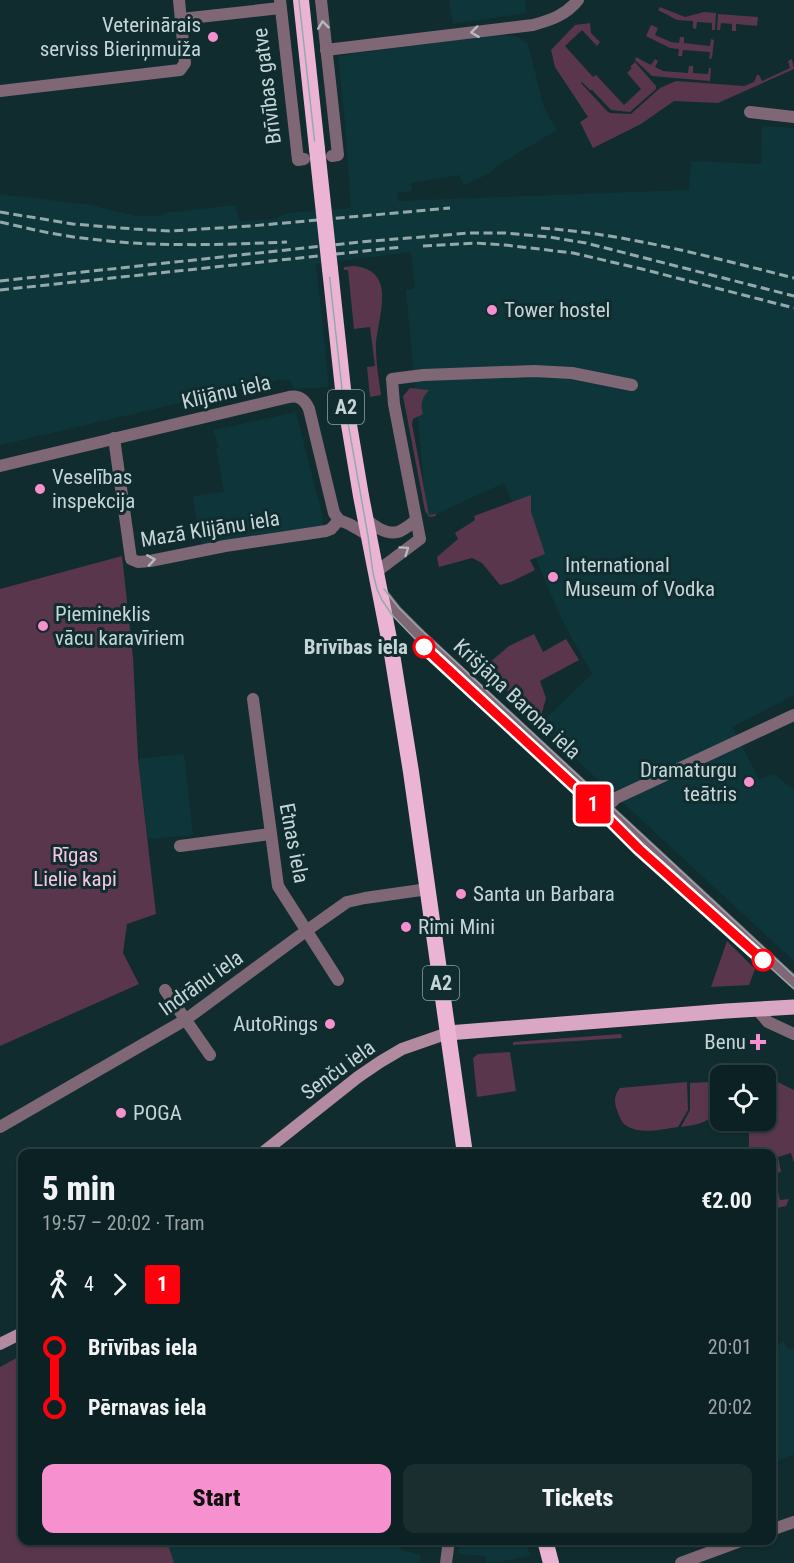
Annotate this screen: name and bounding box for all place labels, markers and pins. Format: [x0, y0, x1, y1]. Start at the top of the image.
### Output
place label: Veterinārais serviss Bieriņmuiža [40, 13, 201, 61]
marker: Veterinārais serviss Bieriņmuiža [206, 30, 220, 44]
place label: Tower hostel [504, 298, 610, 322]
marker: Tower hostel [485, 303, 499, 317]
place label: Veselības inspekcija [52, 465, 135, 513]
marker: Veselības inspekcija [33, 482, 47, 496]
place label: International Museum of Vodka [565, 553, 715, 601]
marker: International Museum of Vodka [546, 570, 560, 584]
place label: Piemineklis vācu karavīriem [55, 602, 185, 650]
marker: Piemineklis vācu karavīriem [36, 619, 50, 633]
place label: Brīvības iela [304, 635, 408, 659]
marker: Brīvības iela [413, 636, 435, 658]
place label: Dramaturgu teātris [640, 758, 737, 806]
marker: Dramaturgu teātris [742, 775, 756, 789]
place label: Santa un Barbara [473, 882, 615, 906]
marker: Santa un Barbara [454, 887, 468, 901]
place label: Rimi Mini [418, 915, 495, 939]
marker: Rimi Mini [399, 920, 413, 934]
unlabelled marker [752, 949, 774, 971]
place label: AutoRings [233, 1012, 318, 1036]
marker: AutoRings [323, 1017, 337, 1031]
place label: Benu [704, 1030, 746, 1054]
marker: Benu [751, 1035, 765, 1049]
place label: POGA [133, 1101, 182, 1125]
marker: POGA [114, 1106, 128, 1120]

